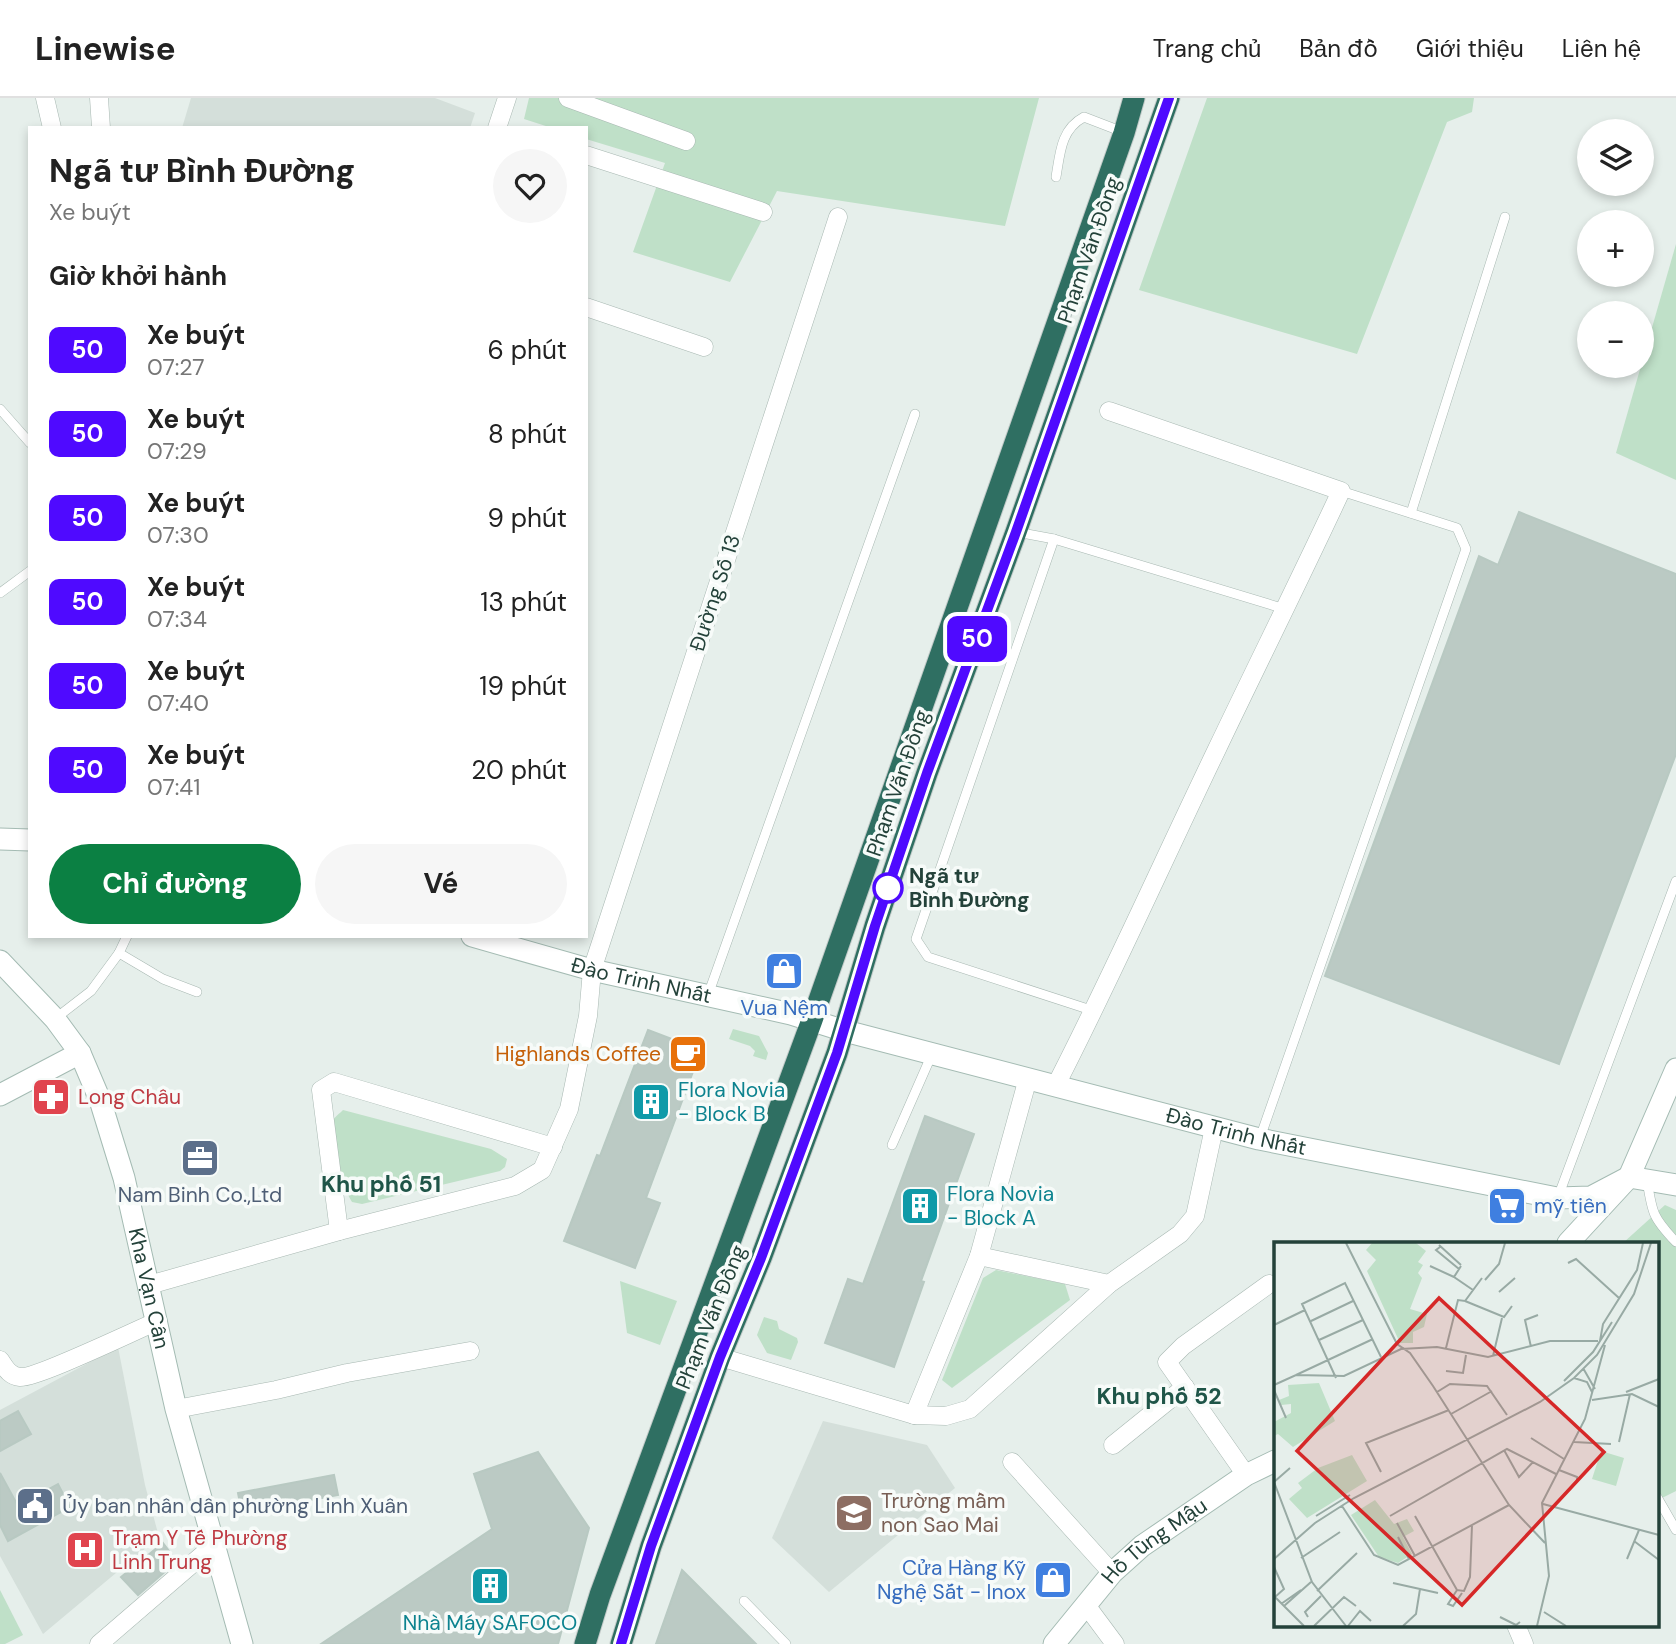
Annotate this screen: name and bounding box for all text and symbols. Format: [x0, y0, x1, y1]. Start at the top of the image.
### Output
text: Linewise [35, 27, 176, 70]
text: Trang chủ [1153, 33, 1261, 64]
text: Bản đồ [1299, 33, 1378, 64]
text: Giới thiệu [1416, 33, 1524, 64]
text: Liên hệ [1562, 33, 1641, 64]
map controls [1577, 119, 1654, 378]
button: layers [1577, 119, 1654, 196]
text: Ngã tư Bình Đường [49, 149, 355, 192]
button: heart [493, 149, 567, 223]
street label: Phạm Văn Đồng [1051, 173, 1127, 327]
text: Xe buýt [49, 197, 131, 227]
button: + [1577, 210, 1654, 287]
text: Giờ khởi hành [49, 259, 227, 293]
button: − [1577, 301, 1654, 378]
text: Xe buýt [147, 318, 245, 352]
text: 6 phút [487, 333, 567, 367]
text: 50 [72, 334, 103, 365]
text: 07:27 [147, 352, 204, 382]
text: Xe buýt [147, 402, 245, 436]
text: 8 phút [488, 417, 567, 451]
text: 50 [72, 418, 103, 449]
text: 07:29 [147, 436, 207, 466]
text: Xe buýt [147, 486, 245, 520]
text: 9 phút [487, 501, 567, 535]
text: 50 [72, 502, 103, 533]
text: 07:30 [147, 520, 209, 550]
street label: Đường Số 13 [683, 531, 747, 655]
text: Xe buýt [147, 570, 245, 604]
text: 13 phút [480, 585, 567, 619]
text: 50 [72, 586, 103, 617]
text: 07:34 [147, 604, 207, 634]
line badge: 50 [946, 616, 1009, 662]
text: 50 [961, 623, 993, 654]
text: Xe buýt [147, 654, 245, 688]
text: 19 phút [479, 669, 567, 703]
text: 50 [72, 670, 103, 701]
text: 07:40 [147, 688, 209, 718]
street label: Phạm Văn Đồng [860, 706, 936, 860]
text: Xe buýt [147, 738, 245, 772]
text: 20 phút [471, 753, 567, 787]
text: 50 [72, 754, 103, 785]
text: 07:41 [147, 772, 200, 802]
button: Chỉ đường [49, 844, 301, 924]
button: Vé [315, 844, 567, 924]
place label: Ngã tư Bình Đường [909, 862, 1030, 914]
marker: Ngã tư Bình Đường [873, 873, 903, 903]
shop icon: Vua Nệm [763, 950, 805, 992]
street label: Đào Trinh Nhất [568, 951, 714, 1010]
place label: Vua Nệm [740, 994, 828, 1022]
cafe icon: Highlands Coffee [667, 1033, 709, 1075]
place label: Highlands Coffee [495, 1040, 661, 1068]
pharmacy icon: Long Châu [30, 1076, 72, 1118]
place label: Flora Novia - Block B [678, 1076, 785, 1128]
building icon: Flora Novia - Block B [630, 1081, 672, 1123]
place label: Long Châu [78, 1083, 181, 1111]
street label: Đào Trinh Nhất [1163, 1101, 1309, 1162]
office icon: Nam Binh Co.,Ltd [179, 1137, 221, 1179]
district label: Khu phố 51 [321, 1169, 441, 1199]
place label: Flora Novia - Block A [947, 1180, 1054, 1232]
place label: Nam Binh Co.,Ltd [118, 1181, 282, 1209]
building icon: Flora Novia - Block A [899, 1185, 941, 1227]
supermarket icon: mỹ tiên [1486, 1185, 1528, 1227]
place label: mỹ tiên [1534, 1192, 1607, 1220]
street label: Kha Vạn Cân [122, 1225, 176, 1352]
street label: Phạm Văn Đồng [669, 1240, 753, 1393]
inset map [1274, 1242, 1658, 1626]
district label: Khu phố 52 [1097, 1381, 1221, 1411]
public building icon: Ủy ban nhân dân phường Linh Xuân [14, 1485, 56, 1527]
place label: Trường mầm non Sao Mai [881, 1487, 1005, 1539]
place label: Ủy ban nhân dân phường Linh Xuân [62, 1492, 408, 1520]
school or university icon: Trường mầm non Sao Mai [833, 1492, 875, 1534]
street label: Hồ Tùng Mậu [1095, 1492, 1213, 1589]
place label: Trạm Y Tế Phường Linh Trung [112, 1524, 288, 1576]
hospital icon: Trạm Y Tế Phường Linh Trung [64, 1529, 106, 1571]
place label: Cửa Hàng Kỹ Nghệ Sắt - Inox [877, 1554, 1026, 1606]
shop icon: Cửa Hàng Kỹ Nghệ Sắt - Inox [1032, 1559, 1074, 1601]
building icon: Nhà Máy SAFOCO [469, 1565, 511, 1607]
place label: Nhà Máy SAFOCO [403, 1609, 577, 1637]

